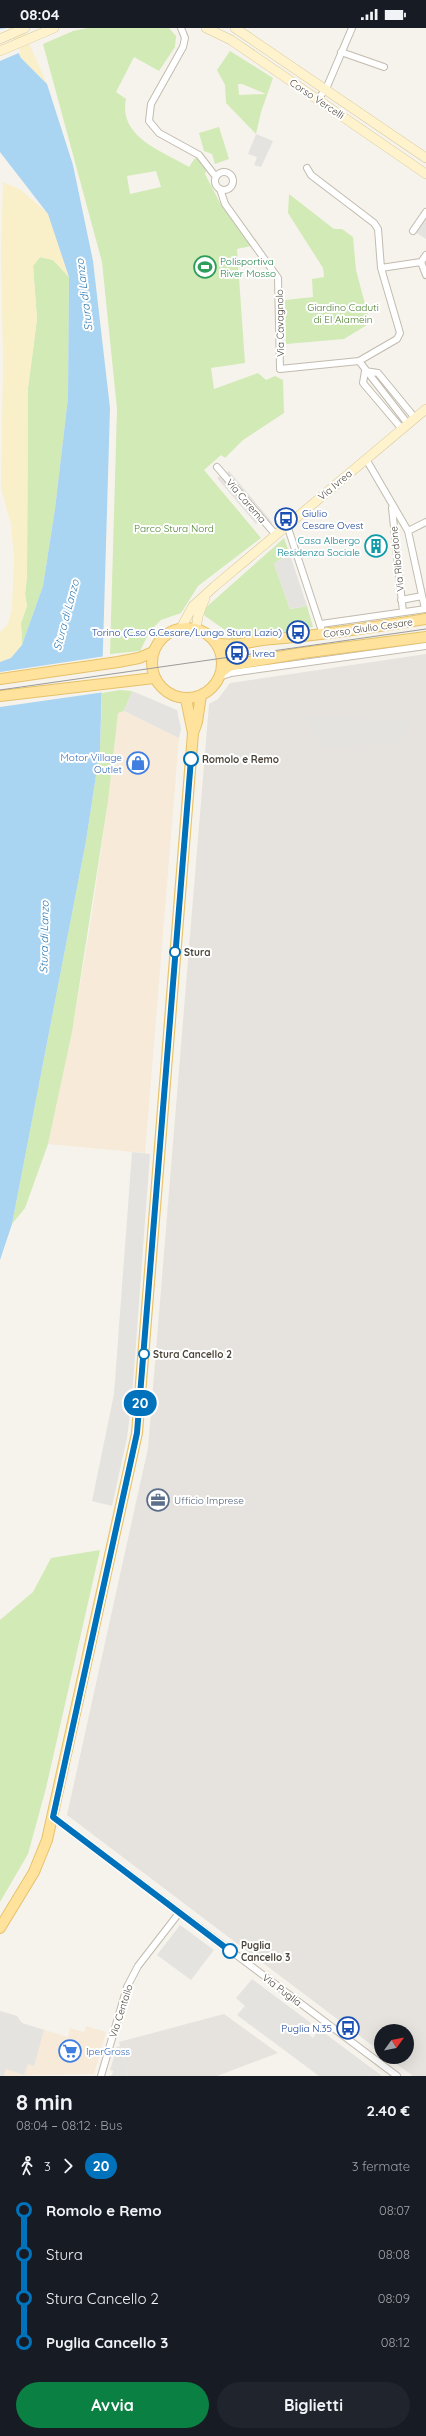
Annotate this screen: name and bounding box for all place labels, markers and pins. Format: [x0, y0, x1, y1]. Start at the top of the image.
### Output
sports icon: Polisportiva River Mosso [192, 254, 218, 280]
place label: Polisportiva River Mosso [220, 255, 276, 280]
bus stop icon: Giulio Cesare Ovest [273, 506, 299, 532]
place label: Giulio Cesare Ovest [302, 507, 364, 532]
building icon: Casa Albergo Residenza Sociale [363, 533, 389, 559]
place label: Casa Albergo Residenza Sociale [277, 534, 360, 559]
bus stop icon: Torino (C.so G.Cesare/Lungo Stura Lazio) [285, 619, 311, 645]
place label: Torino (C.so G.Cesare/Lungo Stura Lazio) [92, 626, 282, 639]
bus stop icon: Ivrea [224, 640, 250, 666]
place label: Ivrea [252, 647, 275, 660]
shop icon: Motor Village Outlet [125, 750, 151, 776]
place label: Motor Village Outlet [61, 751, 123, 776]
marker: Romolo e Remo [183, 751, 199, 767]
place label: Romolo e Remo [202, 753, 279, 766]
marker: Stura [169, 946, 181, 958]
place label: Stura [184, 946, 210, 959]
marker: Stura Cancello 2 [138, 1348, 150, 1360]
place label: Stura Cancello 2 [153, 1348, 232, 1361]
office icon: Ufficio Imprese [145, 1487, 171, 1513]
place label: Ufficio Imprese [174, 1494, 244, 1507]
place label: Puglia Cancello 3 [241, 1939, 290, 1964]
marker: Puglia Cancello 3 [222, 1943, 238, 1959]
bus stop icon: Puglia N.35 [335, 2015, 361, 2041]
place label: Puglia N.35 [281, 2022, 332, 2035]
supermarket icon: IperGross [57, 2038, 83, 2064]
place label: IperGross [86, 2045, 130, 2058]

